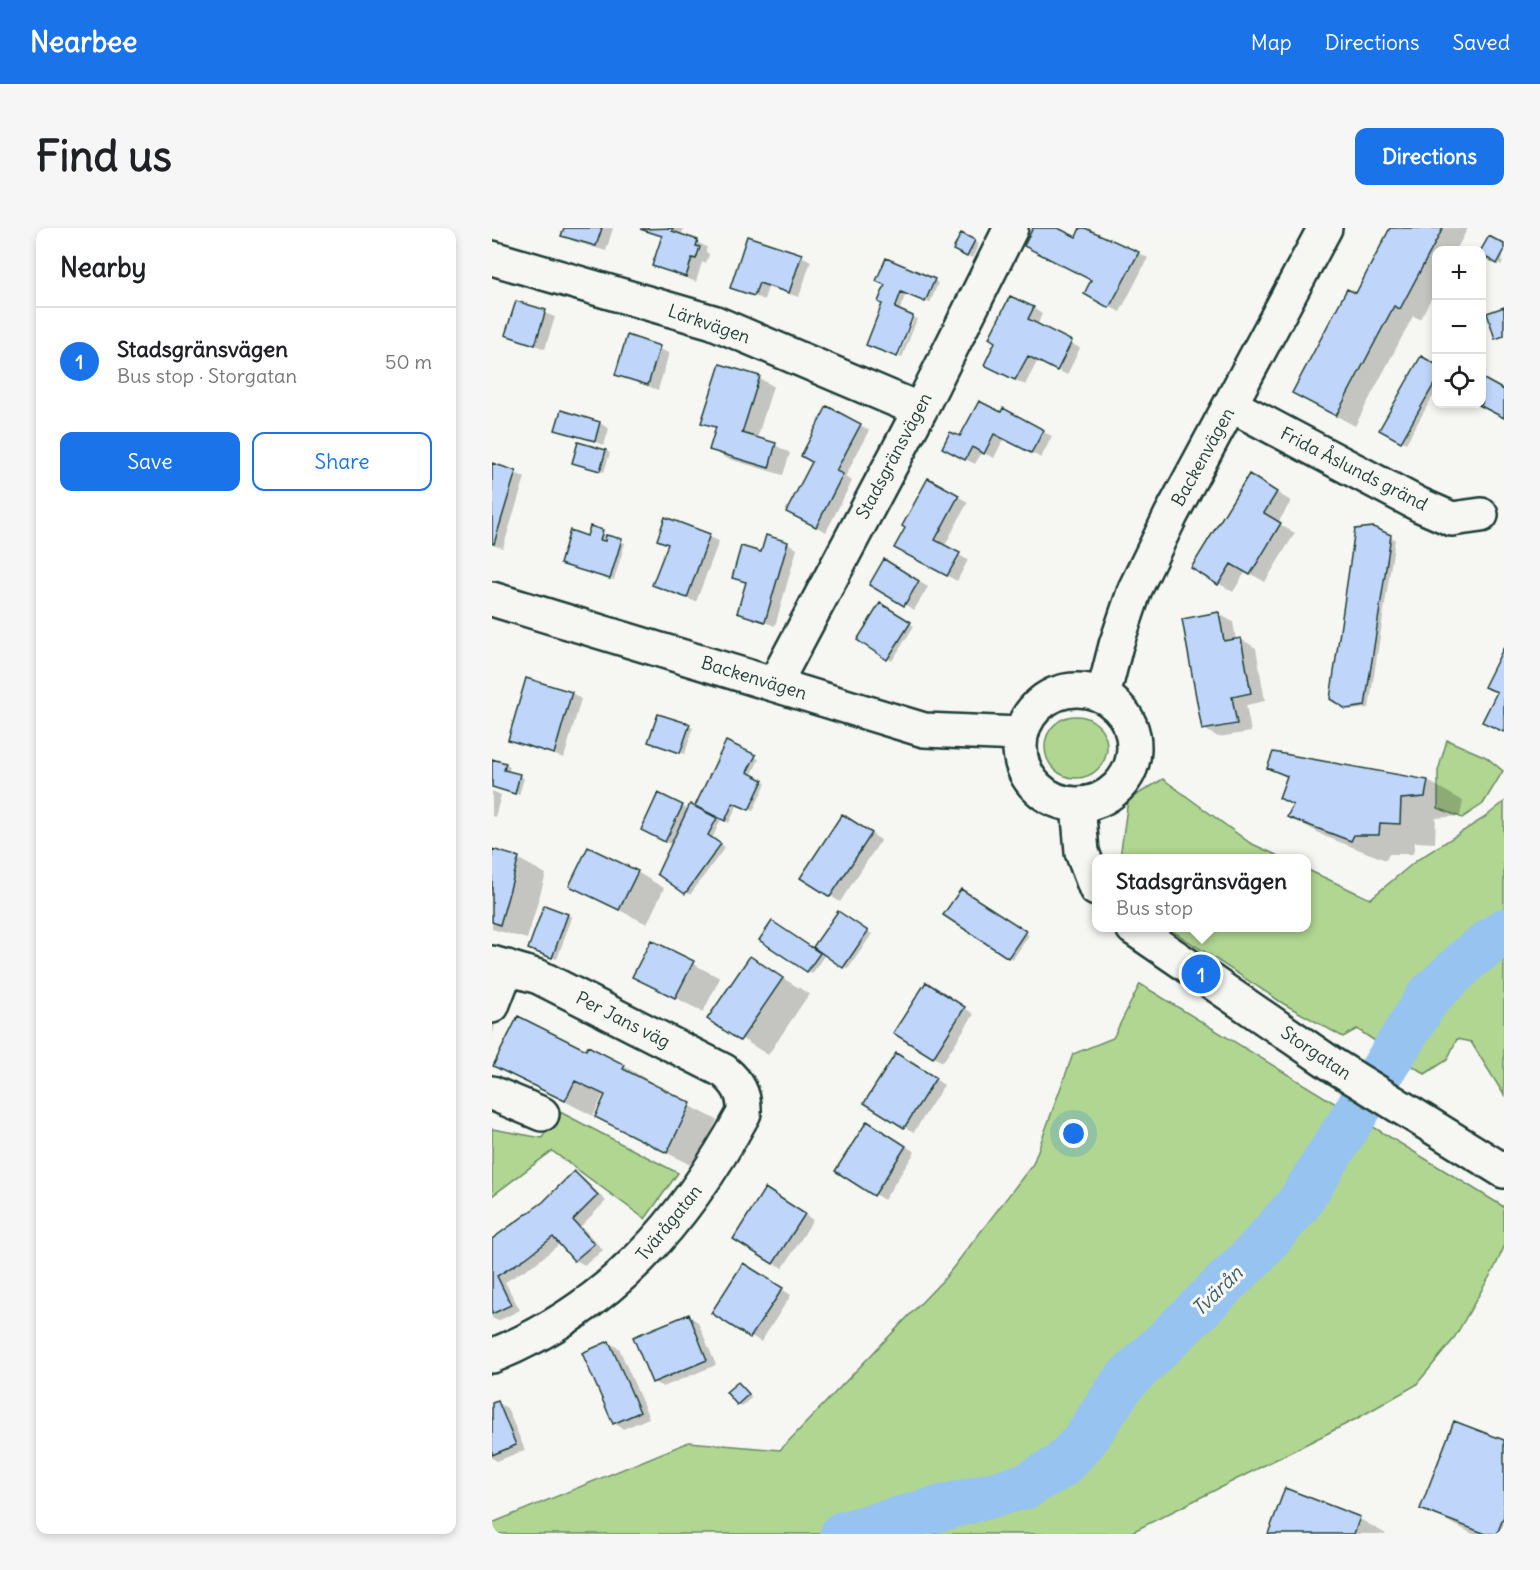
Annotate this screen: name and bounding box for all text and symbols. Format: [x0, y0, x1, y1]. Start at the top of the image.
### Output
text: Nearbee [30, 24, 137, 60]
text: Map [1251, 29, 1292, 56]
text: Directions [1325, 29, 1419, 56]
text: Saved [1452, 29, 1510, 56]
button: Directions [1355, 128, 1504, 185]
text: Find us [36, 130, 172, 182]
map controls [1432, 246, 1486, 408]
button: + [1432, 246, 1486, 300]
text: Nearby [60, 251, 146, 284]
street label: Lärkvägen [665, 299, 753, 348]
button: − [1432, 300, 1486, 354]
text: Stadsgränsvägen [117, 335, 288, 363]
text: 1 [76, 349, 83, 374]
text: 50 m [385, 349, 432, 374]
button: locate [1432, 354, 1486, 408]
text: Bus stop · Storgatan [117, 363, 297, 388]
street label: Stadsgränsvägen [851, 389, 937, 523]
street label: Backenvägen [1166, 403, 1239, 510]
street label: Frida Åslunds gränd [1277, 421, 1432, 516]
button: Save [60, 432, 240, 491]
button: Share [252, 432, 432, 491]
street label: Backenvägen [699, 651, 810, 704]
popup [1092, 854, 1311, 932]
text: Stadsgränsvägen [1116, 867, 1287, 895]
text: Bus stop [1116, 895, 1193, 920]
pin: 1 [1182, 952, 1220, 996]
street label: Per Jans väg [572, 986, 674, 1053]
street label: Storgatan [1277, 1021, 1356, 1085]
your location [1059, 1119, 1088, 1148]
street label: Tvärågatan [631, 1180, 706, 1266]
water label: Tvärån [1186, 1260, 1248, 1321]

